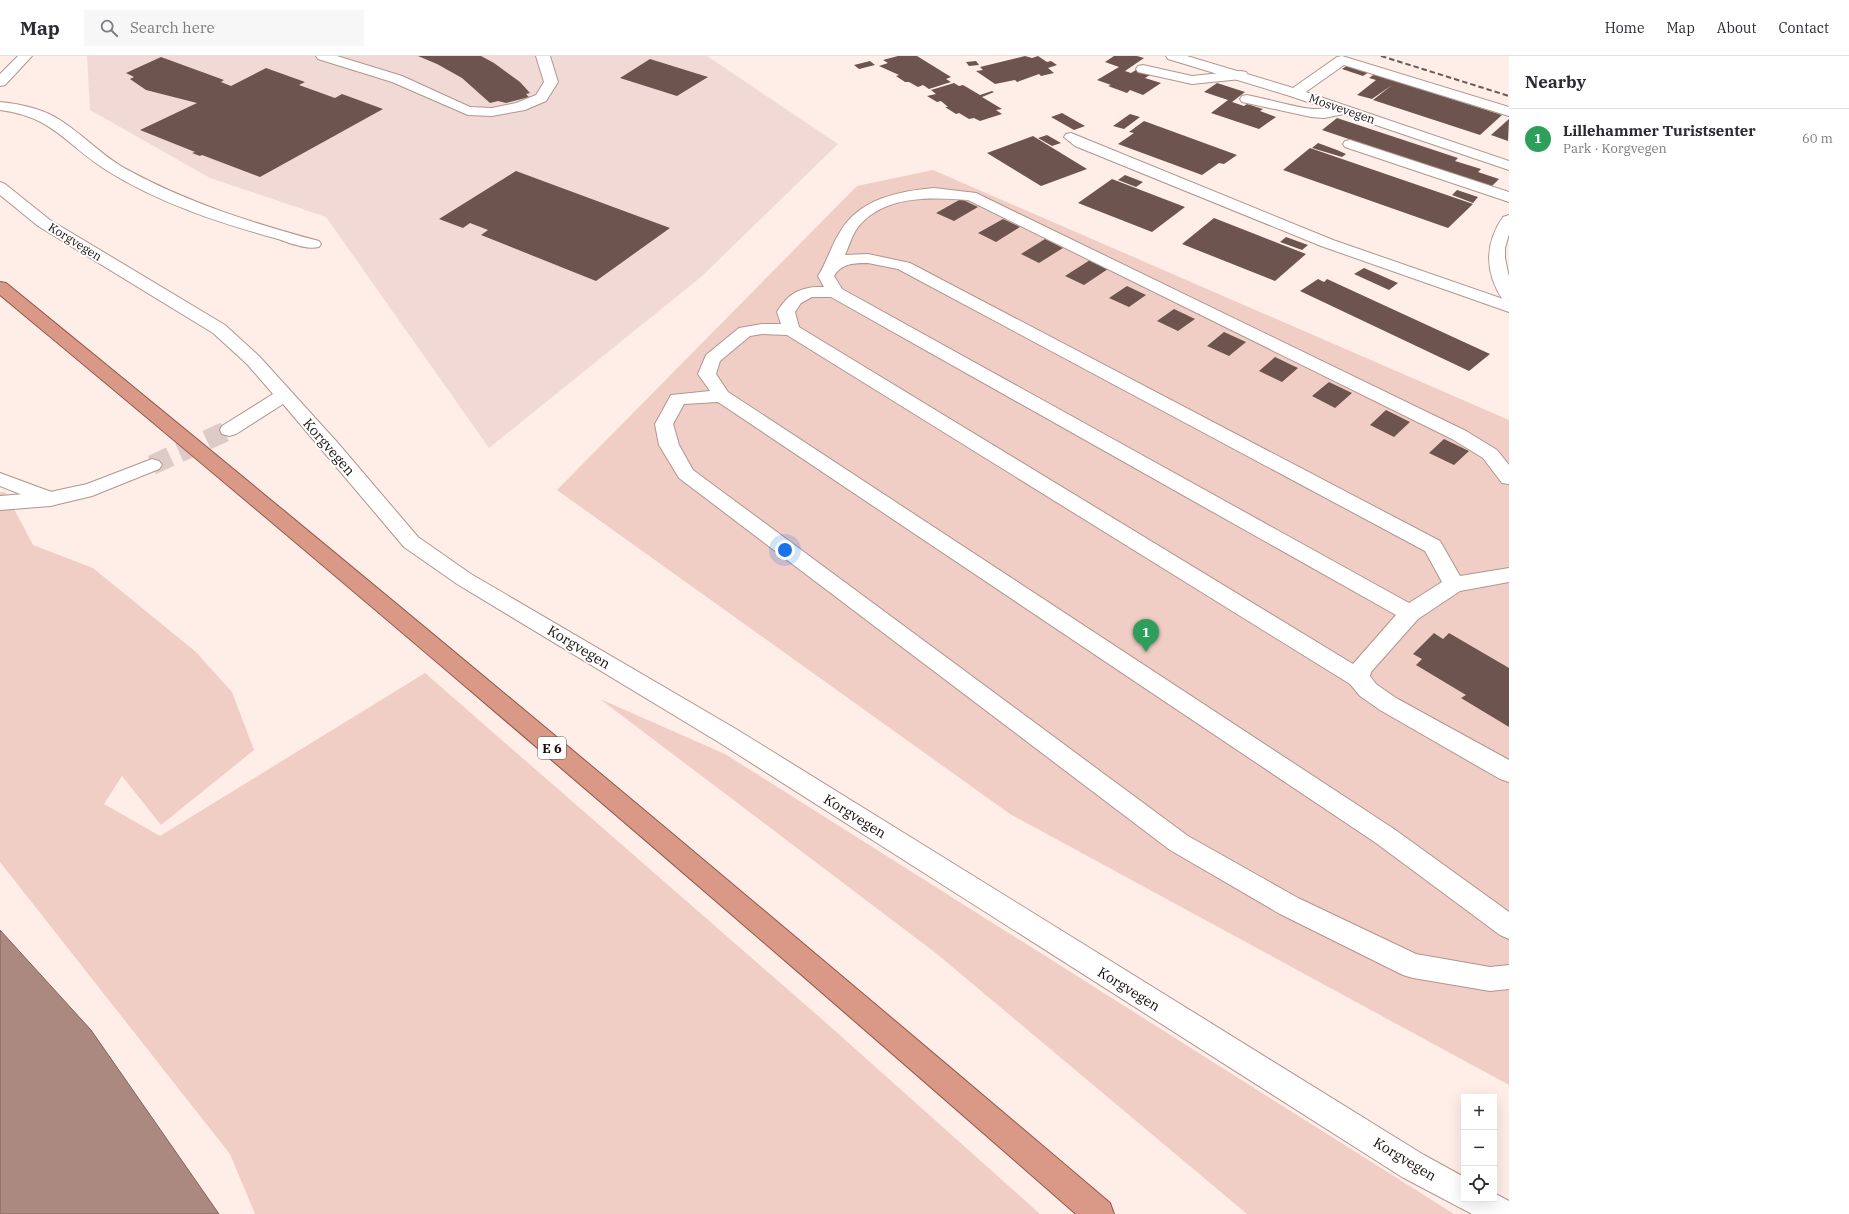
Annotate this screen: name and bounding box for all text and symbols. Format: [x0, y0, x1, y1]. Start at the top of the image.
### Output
search box [84, 10, 364, 46]
text: Map [20, 16, 60, 40]
icon: search [98, 17, 120, 39]
text: Search here [130, 18, 214, 37]
text: Home [1605, 19, 1644, 37]
text: Map [1666, 19, 1695, 37]
text: About [1717, 19, 1756, 37]
text: Contact [1778, 19, 1829, 37]
text: Nearby [1525, 71, 1586, 93]
street label: Mosvevegen [1307, 90, 1378, 127]
text: Lillehammer Turistsenter [1563, 121, 1756, 140]
text: 1 [1534, 130, 1542, 147]
text: 60 m [1802, 130, 1833, 147]
text: Park · Korgvegen [1563, 140, 1667, 157]
street label: Korgvegen [46, 219, 105, 264]
street label: Korgvegen [299, 415, 359, 479]
your location [775, 540, 795, 560]
pin: 1 [1133, 619, 1159, 652]
street label: Korgvegen [544, 621, 614, 673]
road number: E 6 [538, 737, 566, 759]
street label: Korgvegen [820, 790, 890, 842]
street label: Korgvegen [1094, 963, 1164, 1015]
map controls [1461, 1094, 1497, 1202]
button: + [1461, 1094, 1497, 1130]
button: − [1461, 1130, 1497, 1166]
street label: Korgvegen [1370, 1133, 1440, 1185]
button: locate [1461, 1166, 1497, 1202]

